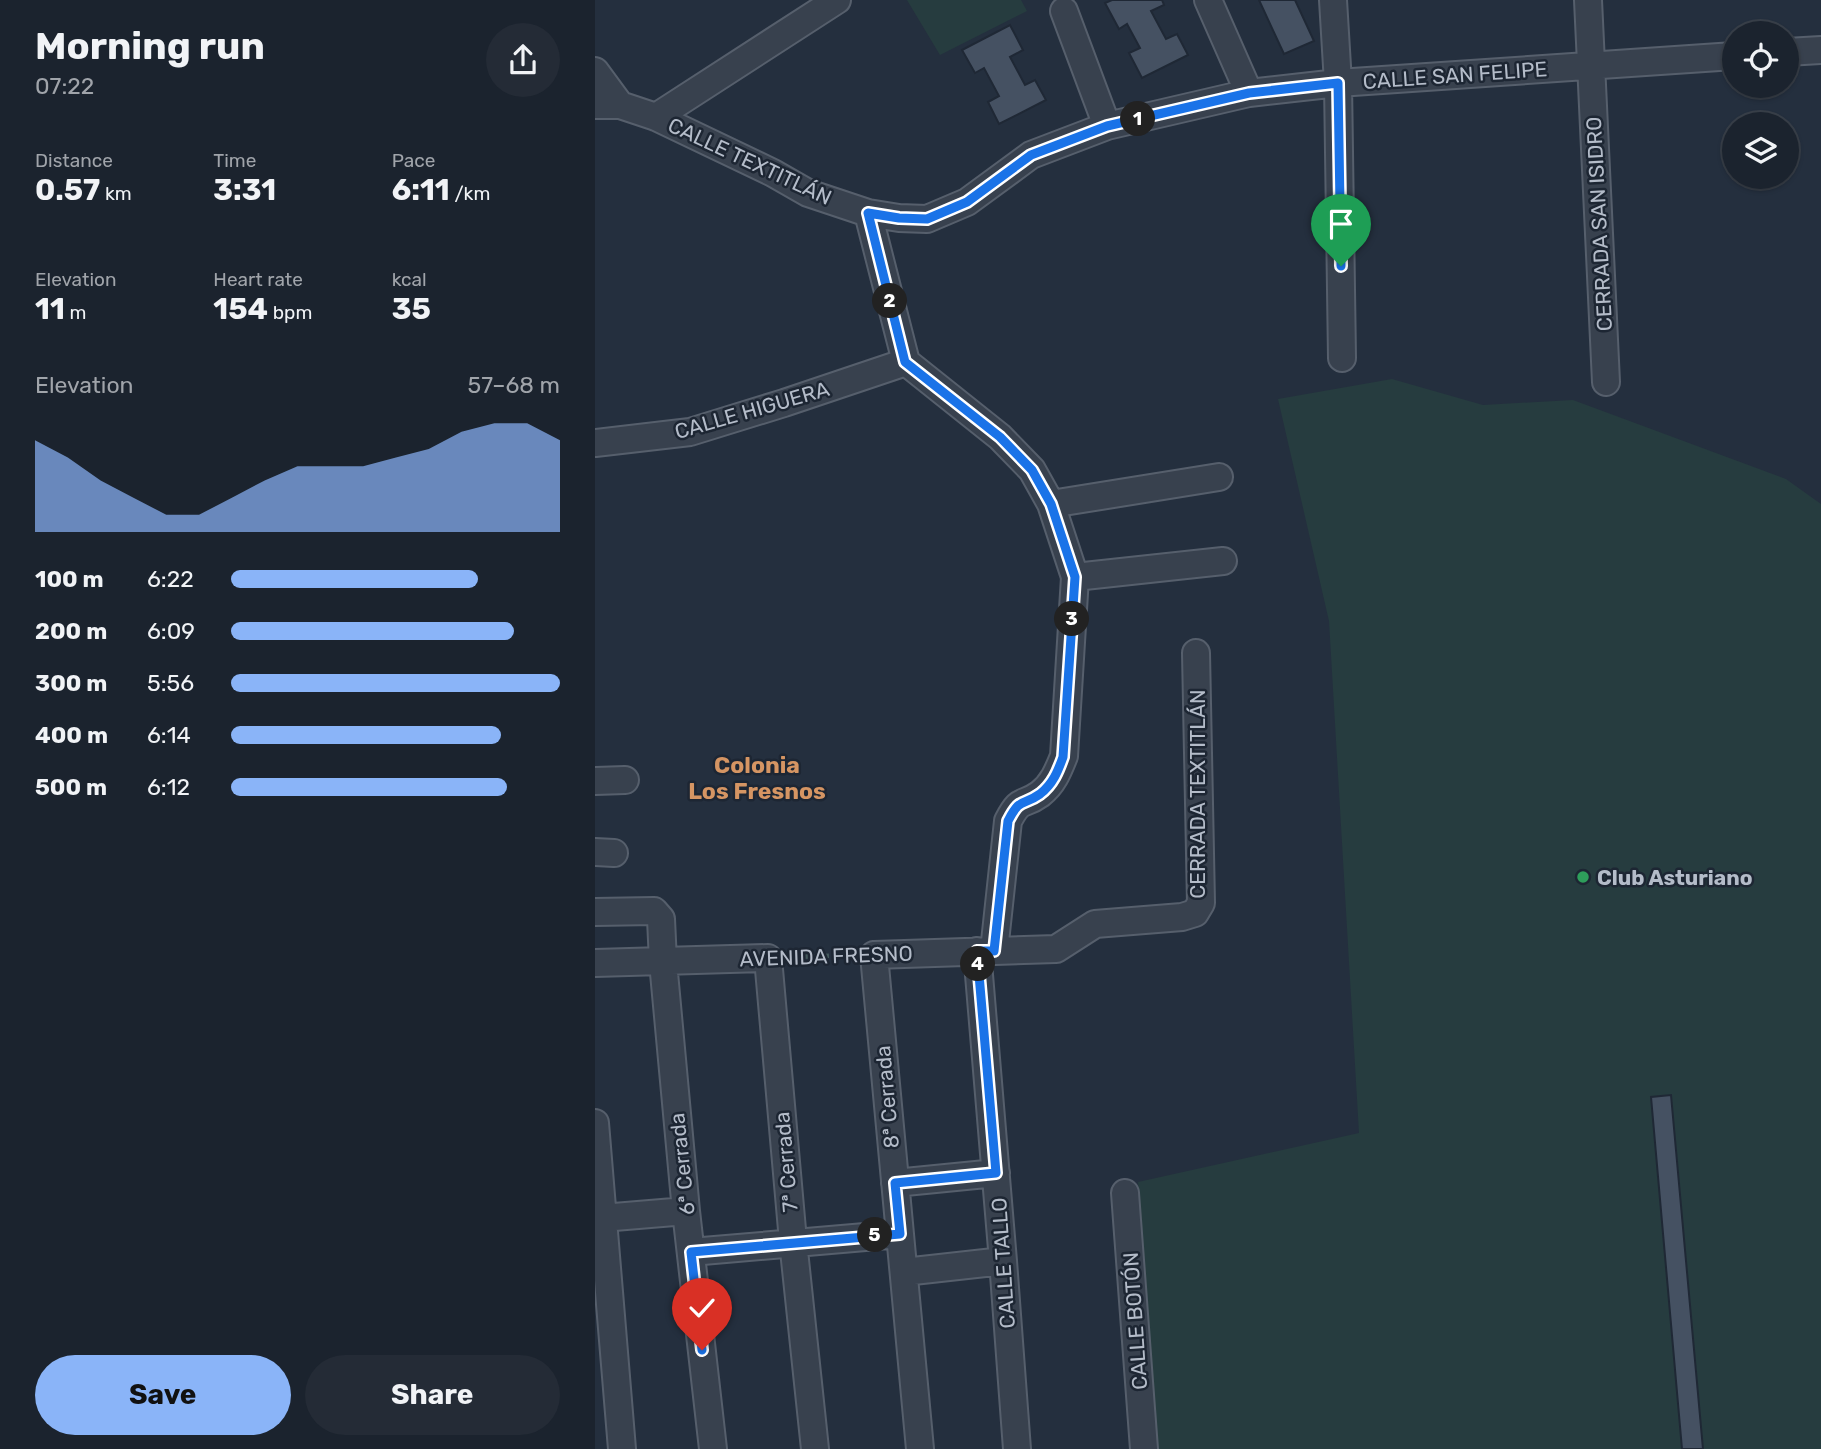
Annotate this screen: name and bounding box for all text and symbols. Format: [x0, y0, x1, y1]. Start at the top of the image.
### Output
map controls [1722, 21, 1799, 189]
button: locate [1722, 21, 1799, 98]
text: Morning run [35, 23, 265, 69]
button: share [486, 23, 560, 97]
street label: CALLE SAN FELIPE [1362, 56, 1548, 94]
text: 07:22 [35, 72, 94, 100]
pin: 1 [1121, 102, 1155, 136]
text: 1 [1133, 107, 1142, 130]
street label: CALLE TEXTITLÁN [664, 112, 836, 210]
button: layers [1722, 112, 1799, 189]
street label: CERRADA SAN ISIDRO [1581, 116, 1617, 332]
text: Distance [35, 149, 113, 172]
text: Time [213, 149, 256, 172]
text: Pace [392, 149, 435, 172]
text: 0.57 [35, 172, 100, 208]
text: 3:31 [213, 172, 276, 208]
text: 6:11 [392, 172, 450, 208]
text: km [100, 182, 132, 205]
text: /km [450, 182, 490, 205]
pin [1311, 194, 1371, 266]
icon: arrive [1322, 205, 1360, 243]
text: Elevation [35, 268, 116, 291]
text: Heart rate [213, 268, 303, 291]
text: kcal [392, 268, 427, 291]
pin: 2 [873, 284, 907, 318]
text: 2 [883, 289, 896, 312]
text: 11 [35, 291, 65, 327]
text: 154 [213, 291, 268, 327]
text: 35 [392, 291, 431, 327]
text: m [65, 301, 86, 324]
text: bpm [268, 301, 312, 324]
text: Elevation [35, 371, 134, 399]
text: 57–68 m [468, 371, 560, 399]
street label: CALLE HIGUERA [672, 376, 832, 444]
text: 100 m [35, 565, 104, 593]
text: 6:22 [147, 565, 194, 593]
pin: 3 [1055, 602, 1089, 636]
text: 3 [1065, 607, 1078, 630]
text: 200 m [35, 617, 107, 645]
text: 6:09 [147, 617, 195, 645]
text: 300 m [35, 669, 107, 697]
text: 5:56 [147, 669, 194, 697]
street label: CERRADA TEXTITLÁN [1185, 689, 1210, 899]
text: 400 m [35, 721, 108, 749]
text: 6:14 [147, 721, 191, 749]
district label: Colonia Los Fresnos [688, 751, 826, 805]
text: 500 m [35, 773, 107, 801]
text: 6:12 [147, 773, 190, 801]
place label: Club Asturiano [1597, 865, 1753, 890]
marker: Club Asturiano [1575, 869, 1591, 885]
street label: AVENIDA FRESNO [739, 940, 913, 972]
pin: 4 [961, 946, 995, 982]
text: 4 [971, 952, 984, 975]
street label: 8ª Cerrada [870, 1044, 904, 1150]
street label: 7ª Cerrada [769, 1111, 803, 1213]
street label: 6ª Cerrada [664, 1112, 700, 1216]
street label: CALLE TALLO [986, 1197, 1020, 1329]
pin: 5 [857, 1218, 893, 1252]
text: 5 [868, 1223, 881, 1246]
street label: CALLE BOTÓN [1118, 1251, 1152, 1391]
pin [672, 1278, 732, 1350]
icon: check [683, 1289, 721, 1327]
button: Save [35, 1355, 291, 1435]
button: Share [305, 1355, 560, 1435]

